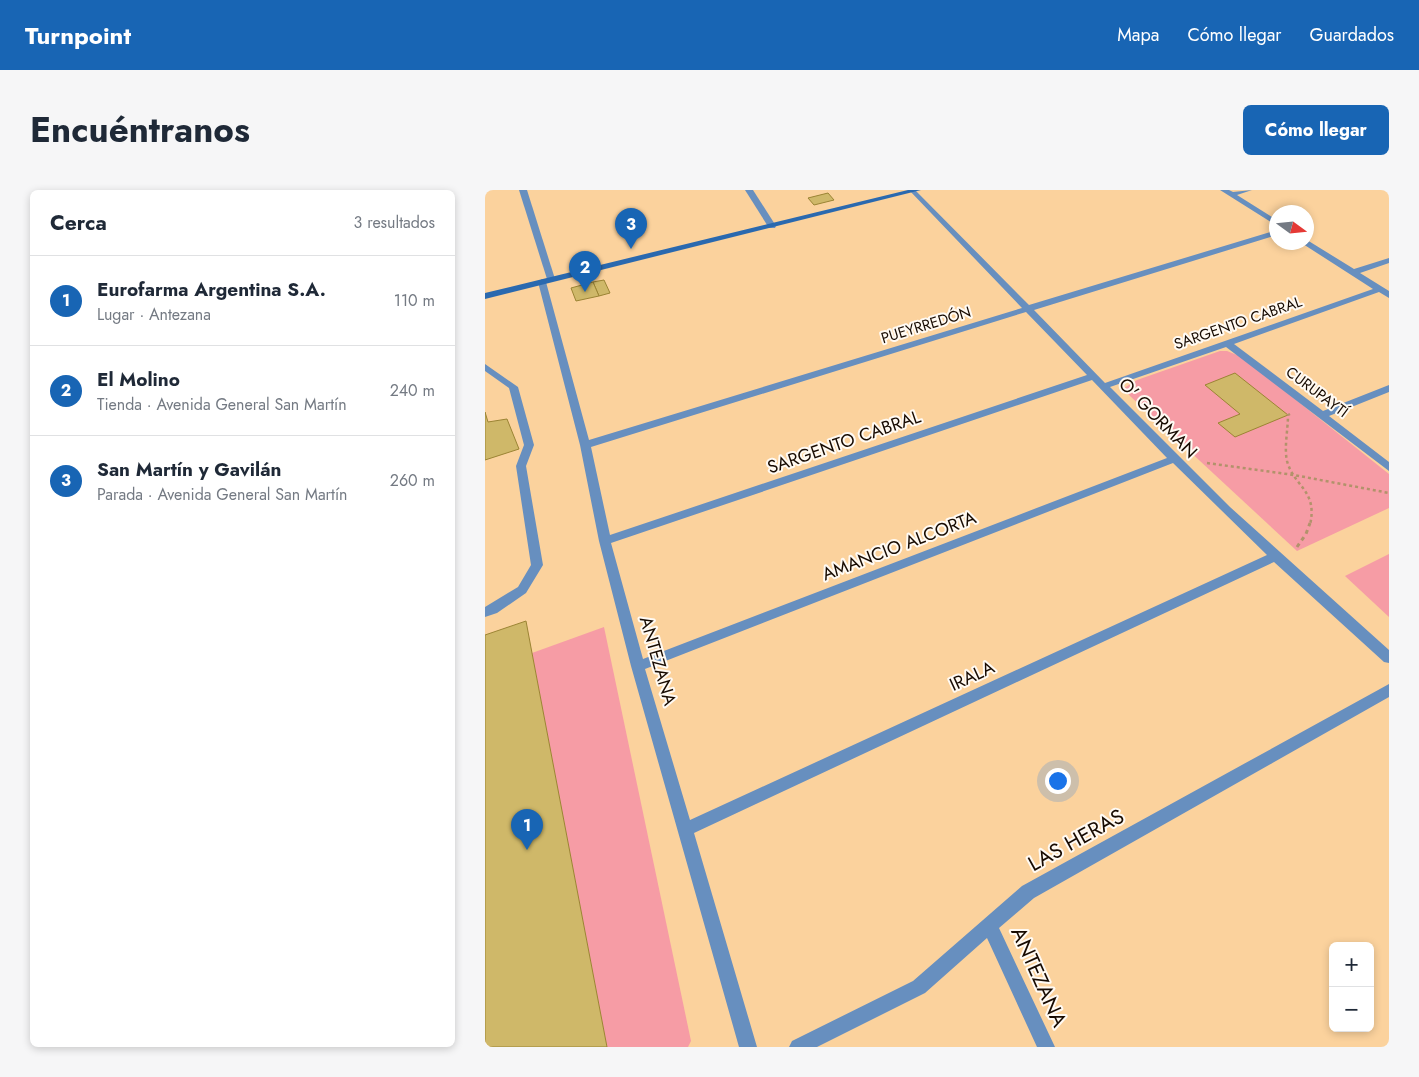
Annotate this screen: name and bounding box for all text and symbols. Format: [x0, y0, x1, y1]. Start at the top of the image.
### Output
text: Turnpoint [25, 18, 131, 53]
text: Mapa [1117, 22, 1159, 48]
text: Cómo llegar [1187, 22, 1282, 48]
text: Guardados [1310, 22, 1394, 48]
text: Encuéntranos [30, 105, 250, 155]
button: Cómo llegar [1243, 105, 1389, 155]
north arrow [1269, 205, 1314, 250]
text: Cerca [50, 208, 107, 238]
pin: 3 [615, 208, 647, 249]
text: 3 resultados [354, 211, 435, 234]
pin: 2 [569, 251, 601, 292]
text: Eurofarma Argentina S.A. [97, 276, 326, 303]
text: 1 [62, 289, 70, 312]
text: 110 m [394, 289, 435, 312]
street label: SARGENTO CABRAL [1171, 291, 1305, 355]
street label: PUEYRREDÓN [878, 301, 974, 349]
text: Lugar · Antezana [97, 303, 211, 326]
street label: CURUPAYTÍ [1281, 361, 1353, 423]
text: El Molino [97, 366, 180, 393]
street label: O' GORMAN [1113, 372, 1203, 464]
text: 2 [61, 379, 71, 402]
text: 240 m [390, 379, 435, 402]
text: Tienda · Avenida General San Martín [97, 393, 347, 416]
street label: SARGENTO CABRAL [764, 404, 924, 480]
text: San Martín y Gavilán [97, 456, 282, 483]
text: 3 [61, 469, 71, 492]
text: 260 m [390, 469, 435, 492]
text: Parada · Avenida General San Martín [97, 483, 348, 506]
street label: AMANCIO ALCORTA [818, 505, 980, 587]
street label: ANTEZANA [633, 613, 683, 709]
street label: IRALA [945, 654, 999, 698]
your location [1045, 768, 1071, 794]
street label: LAS HERAS [1023, 801, 1129, 879]
pin: 1 [511, 809, 543, 850]
street label: ANTEZANA [1004, 922, 1074, 1032]
map controls [1329, 942, 1374, 1032]
button: + [1329, 942, 1374, 987]
button: − [1329, 987, 1374, 1032]

